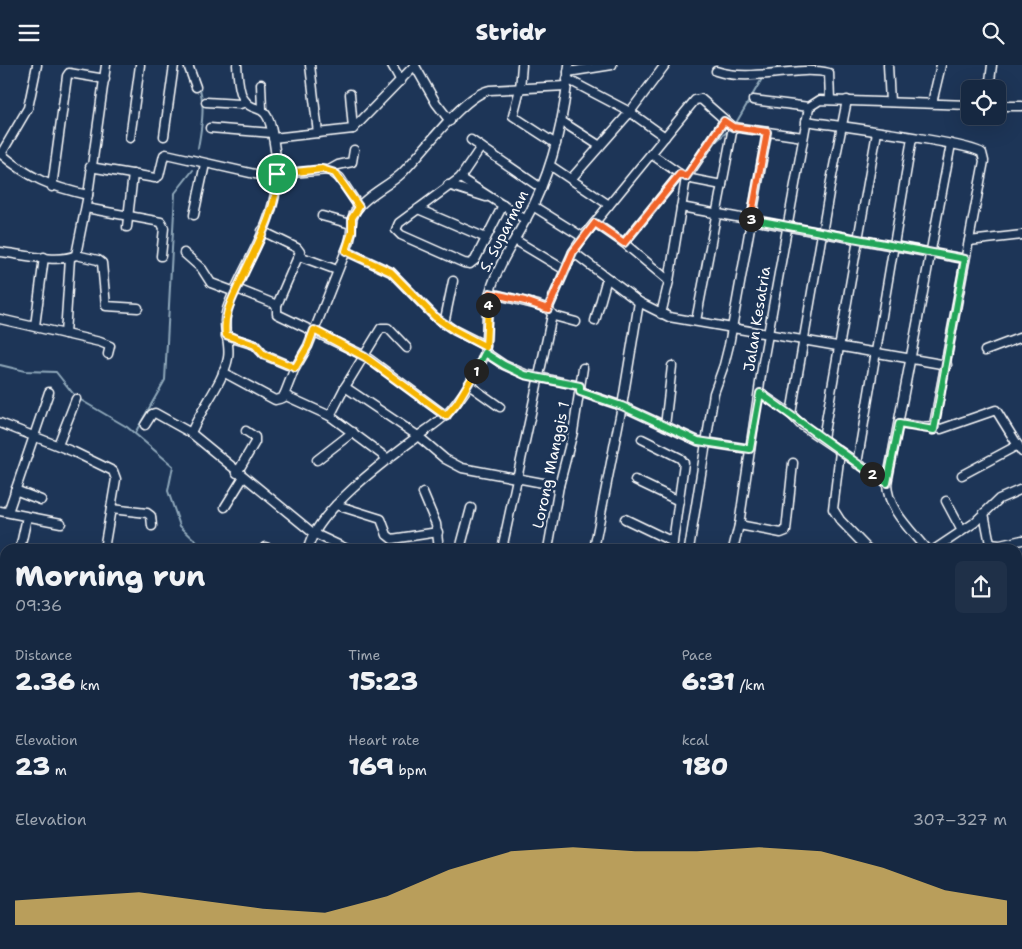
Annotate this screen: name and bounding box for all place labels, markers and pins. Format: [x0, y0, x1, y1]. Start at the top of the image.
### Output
pin [256, 153, 298, 195]
pin: 3 [738, 207, 764, 231]
pin: 4 [476, 293, 500, 317]
pin: 1 [464, 359, 488, 383]
pin: 2 [860, 461, 884, 487]

